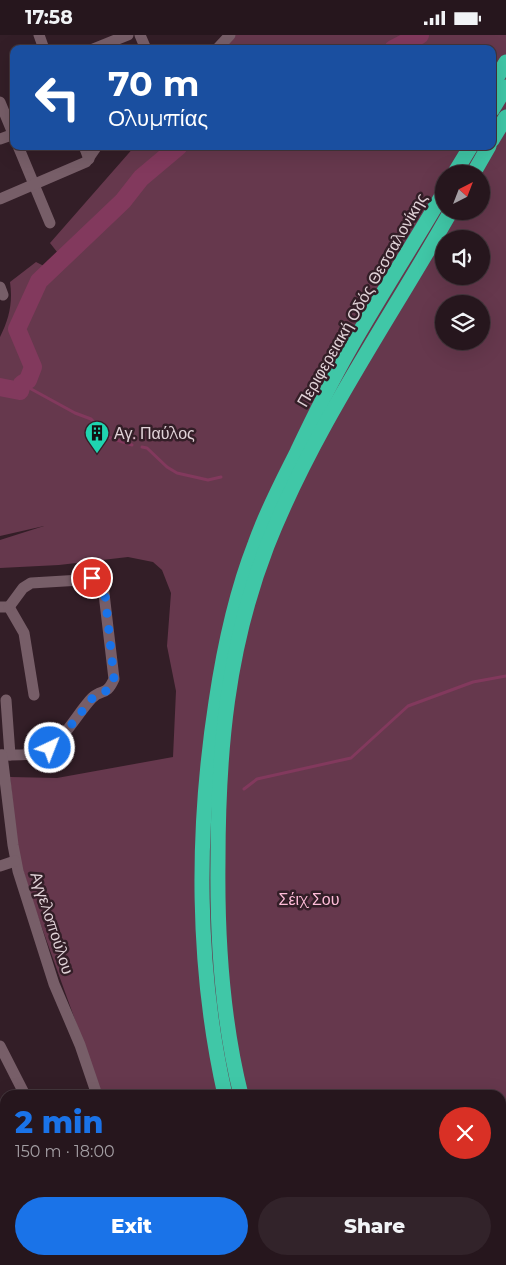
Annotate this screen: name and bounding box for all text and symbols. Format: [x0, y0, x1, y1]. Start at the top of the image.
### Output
text: 17:58 [25, 6, 73, 29]
text: 70 m [108, 62, 199, 105]
icon: left [25, 65, 90, 130]
text: Ολυμπίας [108, 105, 208, 132]
north arrow [435, 165, 490, 220]
map controls [435, 165, 490, 350]
street label: Περιφερειακή Οδός Θεσσαλονίκης [293, 190, 431, 410]
button: sound [435, 230, 490, 285]
button: layers [435, 295, 490, 350]
building icon: Αγ. Παύλος [84, 420, 110, 454]
place label: Αγ. Παύλος [114, 424, 195, 443]
pin [71, 557, 113, 599]
icon: arrive [78, 564, 106, 592]
position arrow [23, 721, 75, 773]
street label: Αγγελοπούλου [26, 869, 78, 977]
park label: Σέιχ Σου [279, 890, 339, 909]
text: 2 min [15, 1104, 103, 1141]
button: close [439, 1107, 491, 1159]
text: 150 m · 18:00 [15, 1142, 115, 1161]
button: Exit [15, 1197, 248, 1255]
button: Share [258, 1197, 491, 1255]

